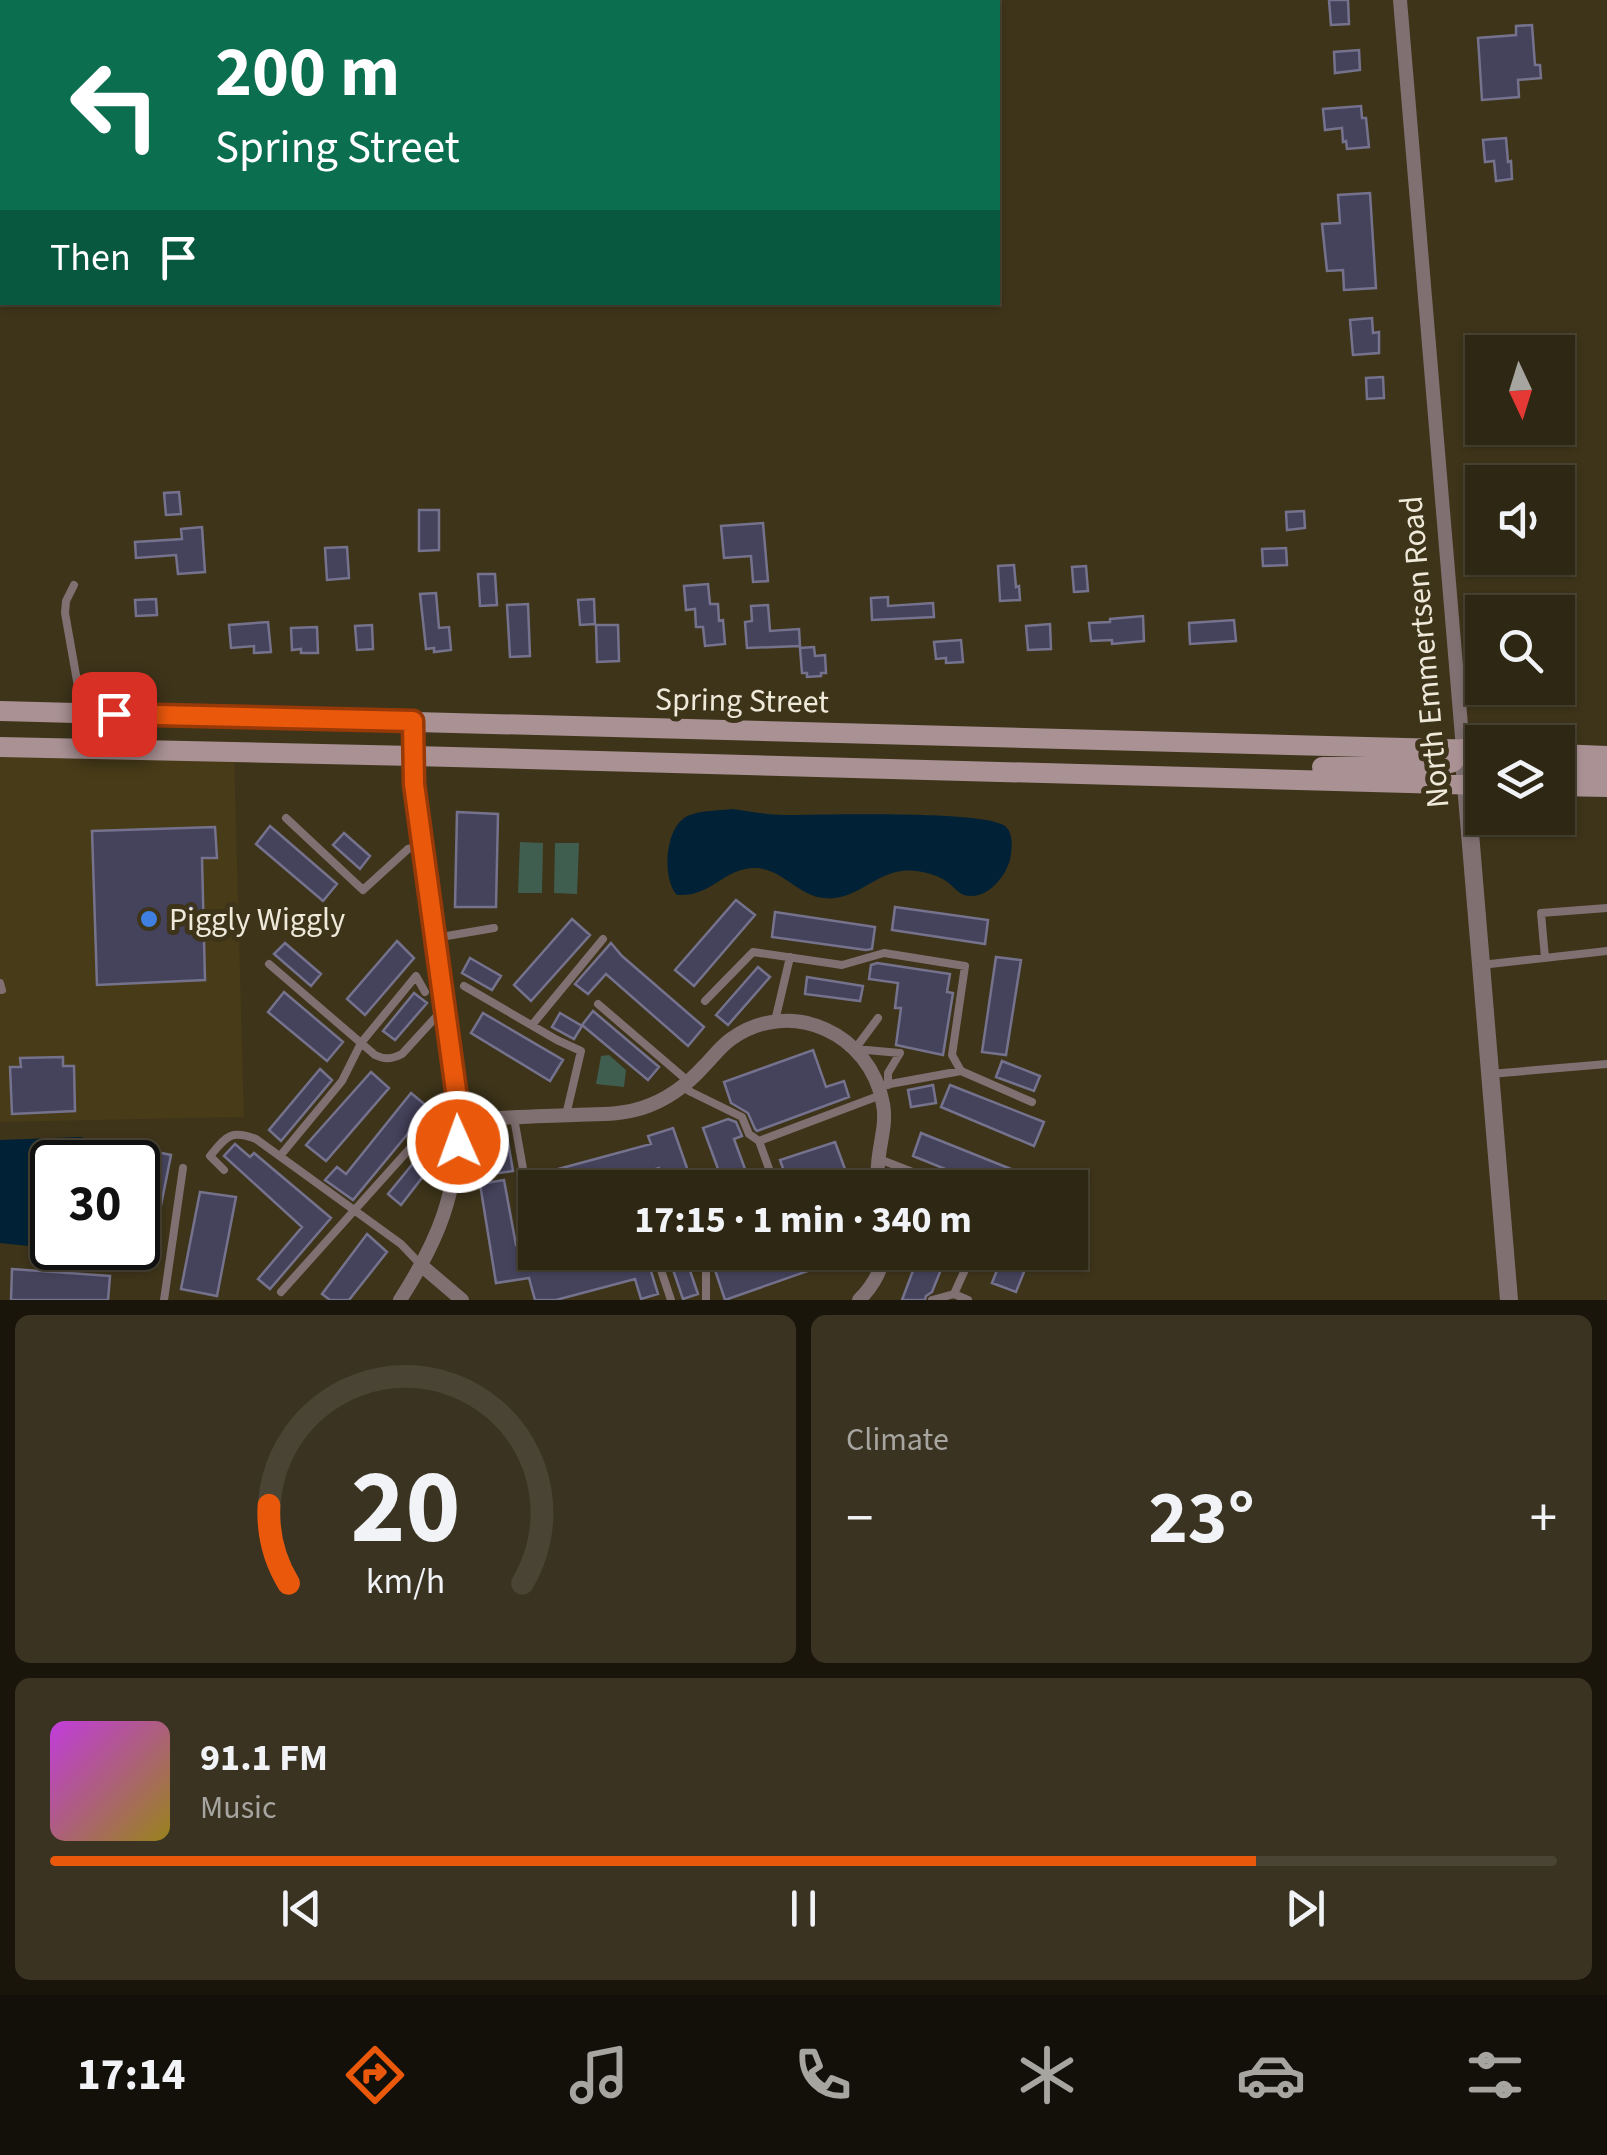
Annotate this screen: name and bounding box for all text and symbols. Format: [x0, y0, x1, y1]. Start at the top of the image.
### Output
text: 200 m [215, 23, 400, 123]
icon: left [50, 40, 180, 170]
text: Spring Street [215, 116, 460, 180]
icon: arrive [151, 230, 206, 285]
text: Then [50, 231, 131, 285]
north arrow [1465, 335, 1575, 445]
map controls [1465, 335, 1575, 835]
button: sound [1465, 465, 1575, 575]
street label: North Emmertsen Road [1388, 494, 1462, 810]
button: search [1465, 595, 1575, 705]
pin [72, 672, 157, 757]
street label: Spring Street [655, 676, 830, 726]
icon: arrive [87, 687, 142, 742]
button: layers [1465, 725, 1575, 835]
place label: Piggly Wiggly [169, 897, 345, 943]
marker: Piggly Wiggly [138, 908, 160, 930]
position arrow [406, 1090, 510, 1194]
speed limit sign: 30 [30, 1140, 160, 1270]
text: 17:15 · 1 min · 340 m [634, 1193, 972, 1247]
text: Climate [846, 1417, 949, 1463]
text: 20 [351, 1435, 460, 1583]
text: 23° [1148, 1465, 1255, 1572]
text: − [846, 1480, 873, 1558]
text: + [1530, 1480, 1557, 1558]
text: km/h [366, 1556, 445, 1607]
text: 91.1 FM [200, 1731, 328, 1785]
text: Music [200, 1785, 277, 1831]
icon: previous [274, 1881, 329, 1936]
icon: pause [776, 1881, 831, 1936]
icon: next [1278, 1881, 1333, 1936]
icon: directions [340, 2040, 410, 2110]
icon: music [564, 2040, 634, 2110]
icon: phone [788, 2040, 858, 2110]
icon: climate [1012, 2040, 1082, 2110]
icon: car [1236, 2040, 1306, 2110]
icon: filters [1460, 2040, 1530, 2110]
text: 17:14 [77, 2043, 186, 2107]

